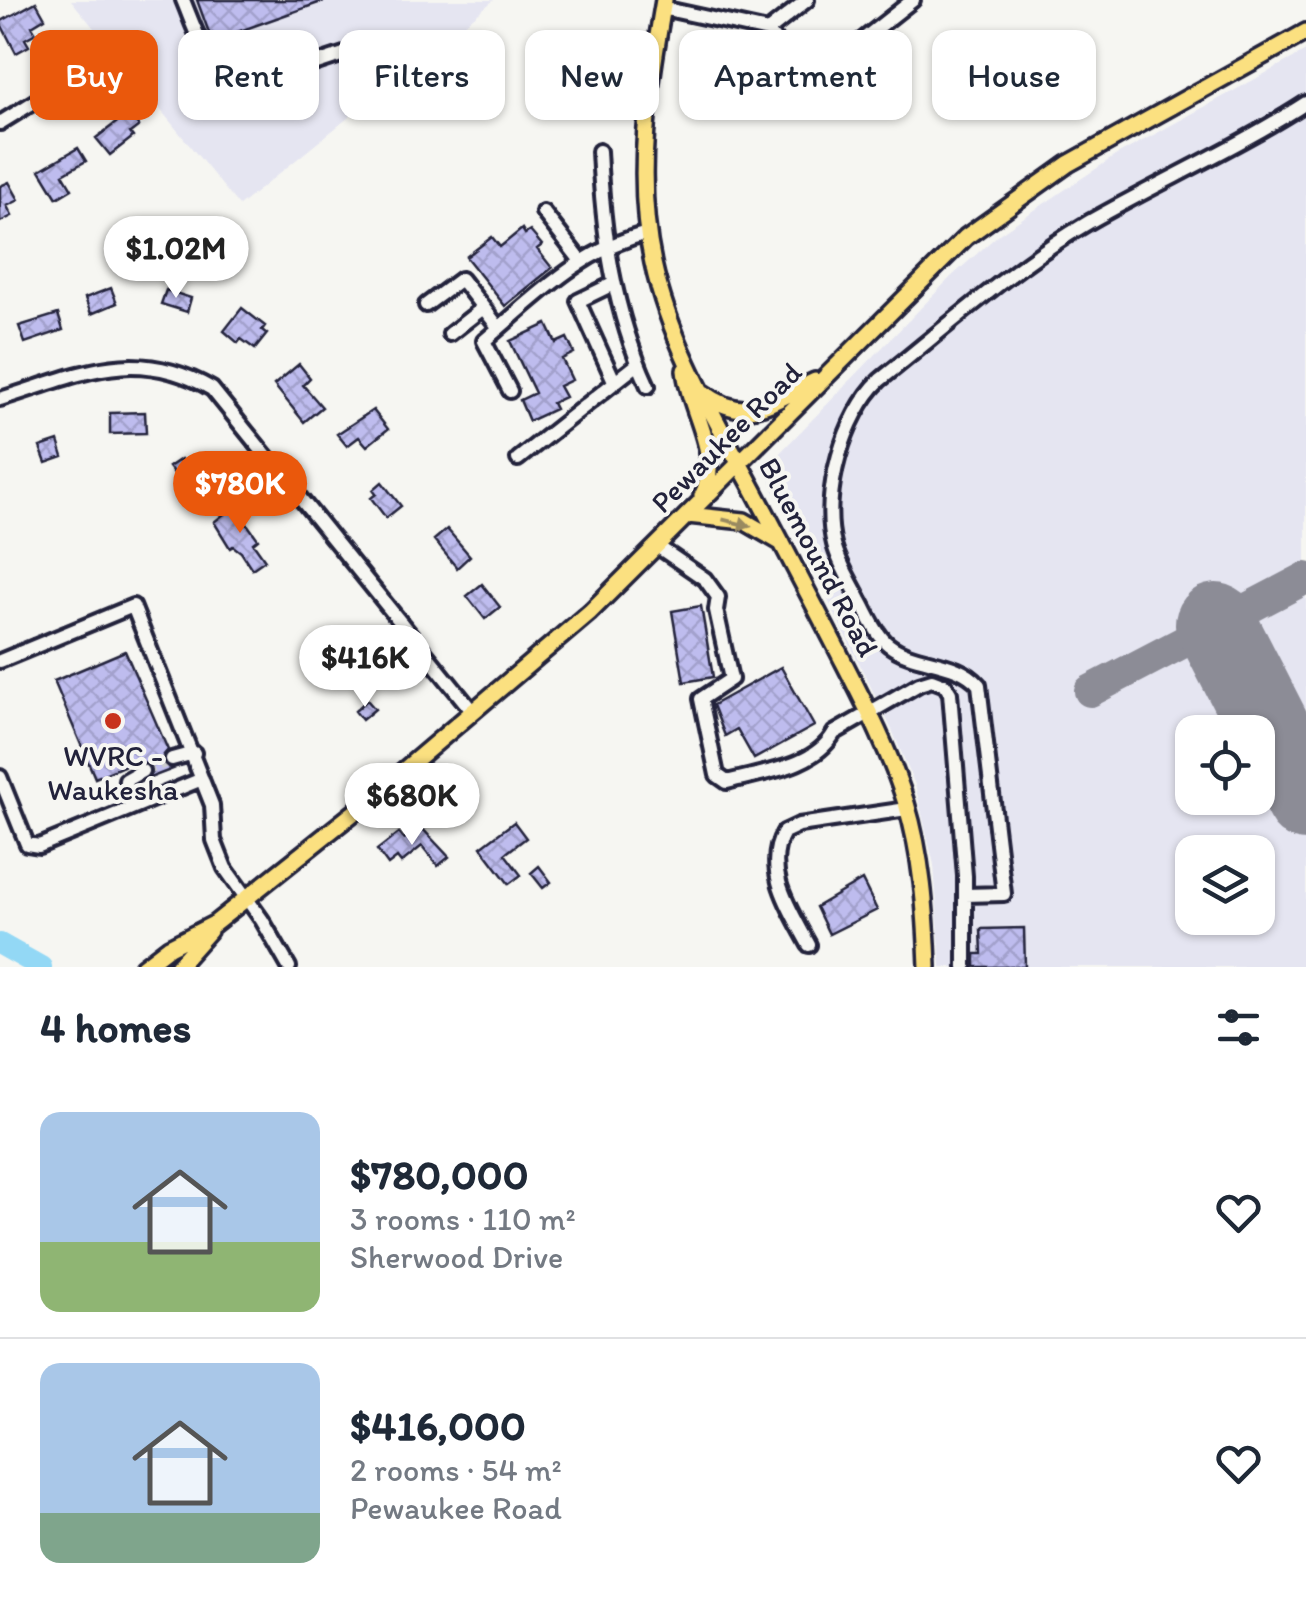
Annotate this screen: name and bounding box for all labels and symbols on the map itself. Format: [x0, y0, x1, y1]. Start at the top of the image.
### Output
pin: $1.02M [95, 216, 257, 301]
street label: Pewaukee Road [643, 353, 810, 520]
pin: $780K [170, 451, 310, 536]
street label: Bluemound Road [751, 451, 887, 663]
one-way arrow [722, 516, 753, 531]
pin: $416K [295, 625, 435, 710]
marker: WVRC - Waukesha [102, 710, 124, 732]
place label: WVRC - Waukesha [47, 737, 179, 808]
pin: $680K [342, 763, 482, 848]

